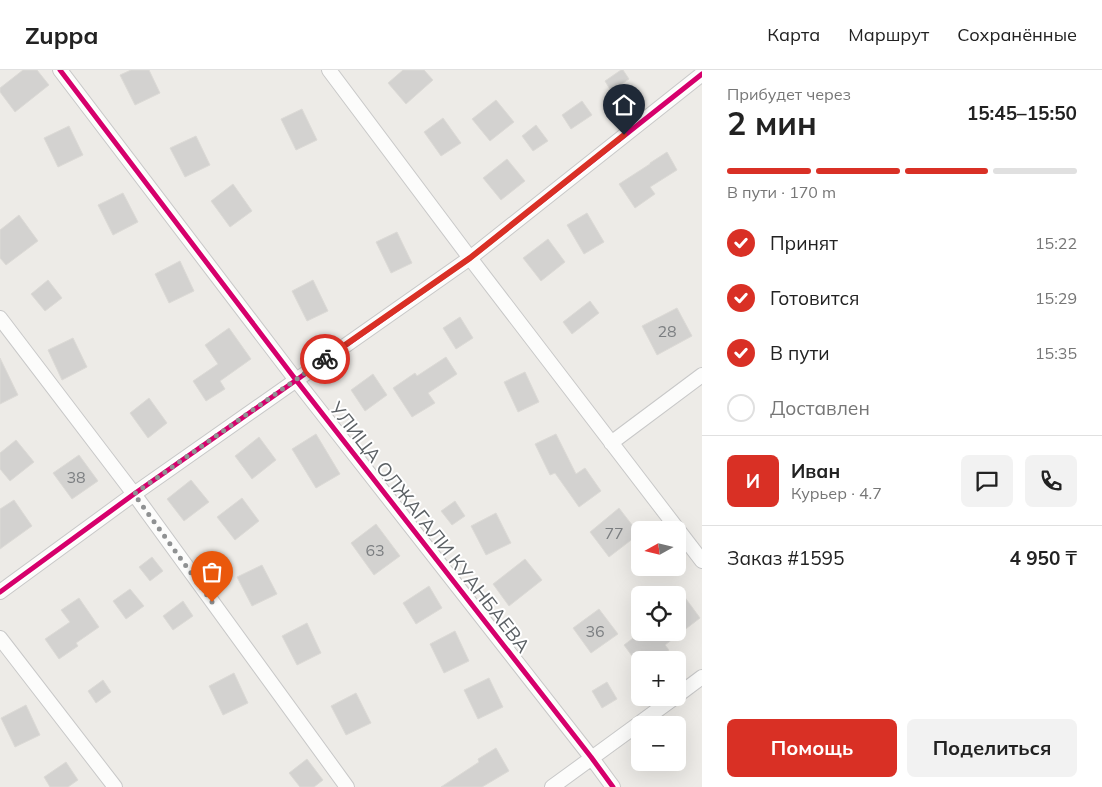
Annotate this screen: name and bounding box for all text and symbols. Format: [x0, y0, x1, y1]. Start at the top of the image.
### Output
text: Zuppa [25, 20, 98, 50]
text: Карта [767, 23, 820, 46]
text: Маршрут [848, 23, 929, 46]
text: Сохранённые [957, 23, 1077, 46]
pin [603, 84, 645, 135]
text: Прибудет через [727, 84, 851, 104]
icon: home [610, 91, 638, 119]
text: 15:45–15:50 [967, 101, 1077, 125]
text: 2 мин [727, 103, 817, 143]
text: В пути · 170 m [727, 182, 836, 202]
icon: check [727, 229, 755, 257]
text: Принят [770, 231, 838, 255]
text: 15:22 [1035, 233, 1077, 253]
icon: check [727, 284, 755, 312]
text: Готовится [770, 286, 860, 310]
text: 15:29 [1035, 288, 1077, 308]
house number: 28 [657, 321, 677, 341]
courier [300, 334, 350, 384]
icon: check [727, 339, 755, 367]
text: В пути [770, 341, 829, 365]
text: 15:35 [1035, 343, 1077, 363]
icon: bike [311, 345, 339, 373]
street label: УЛИЦА ОЛЖАГАЛИ КУАНБАЕВА [324, 396, 535, 657]
text: Доставлен [770, 396, 870, 420]
button: chat [961, 455, 1013, 507]
button: phone [1025, 455, 1077, 507]
text: Иван [791, 459, 840, 483]
house number: 38 [66, 467, 86, 487]
text: И [746, 469, 760, 493]
text: Курьер · 4.7 [791, 483, 882, 503]
north arrow [631, 521, 686, 576]
map controls [631, 521, 686, 771]
house number: 77 [604, 523, 624, 543]
house number: 63 [365, 540, 385, 560]
text: Заказ #1595 [727, 546, 844, 570]
text: 4 950 ₸ [1010, 546, 1077, 570]
pin [191, 551, 233, 602]
icon: bag [198, 558, 226, 586]
button: locate [631, 586, 686, 641]
house number: 36 [585, 621, 605, 641]
button: + [631, 651, 686, 706]
button: − [631, 716, 686, 771]
button: Помощь [727, 719, 897, 777]
button: Поделиться [907, 719, 1077, 777]

